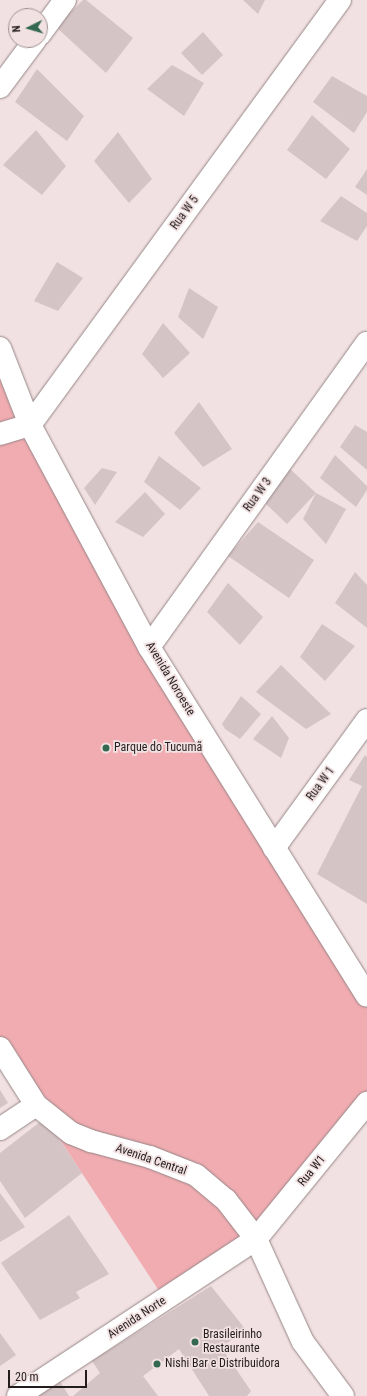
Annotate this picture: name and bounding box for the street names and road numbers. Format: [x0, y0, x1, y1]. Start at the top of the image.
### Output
street label: Rua W 5 [168, 193, 202, 233]
street label: Rua W 3 [241, 475, 275, 515]
street label: Avenida Noroeste [142, 639, 198, 719]
street label: Rua W 1 [304, 764, 338, 804]
street label: Avenida Central [114, 1141, 188, 1179]
street label: Rua W1 [295, 1153, 329, 1189]
street label: Avenida Norte [105, 1294, 169, 1342]

